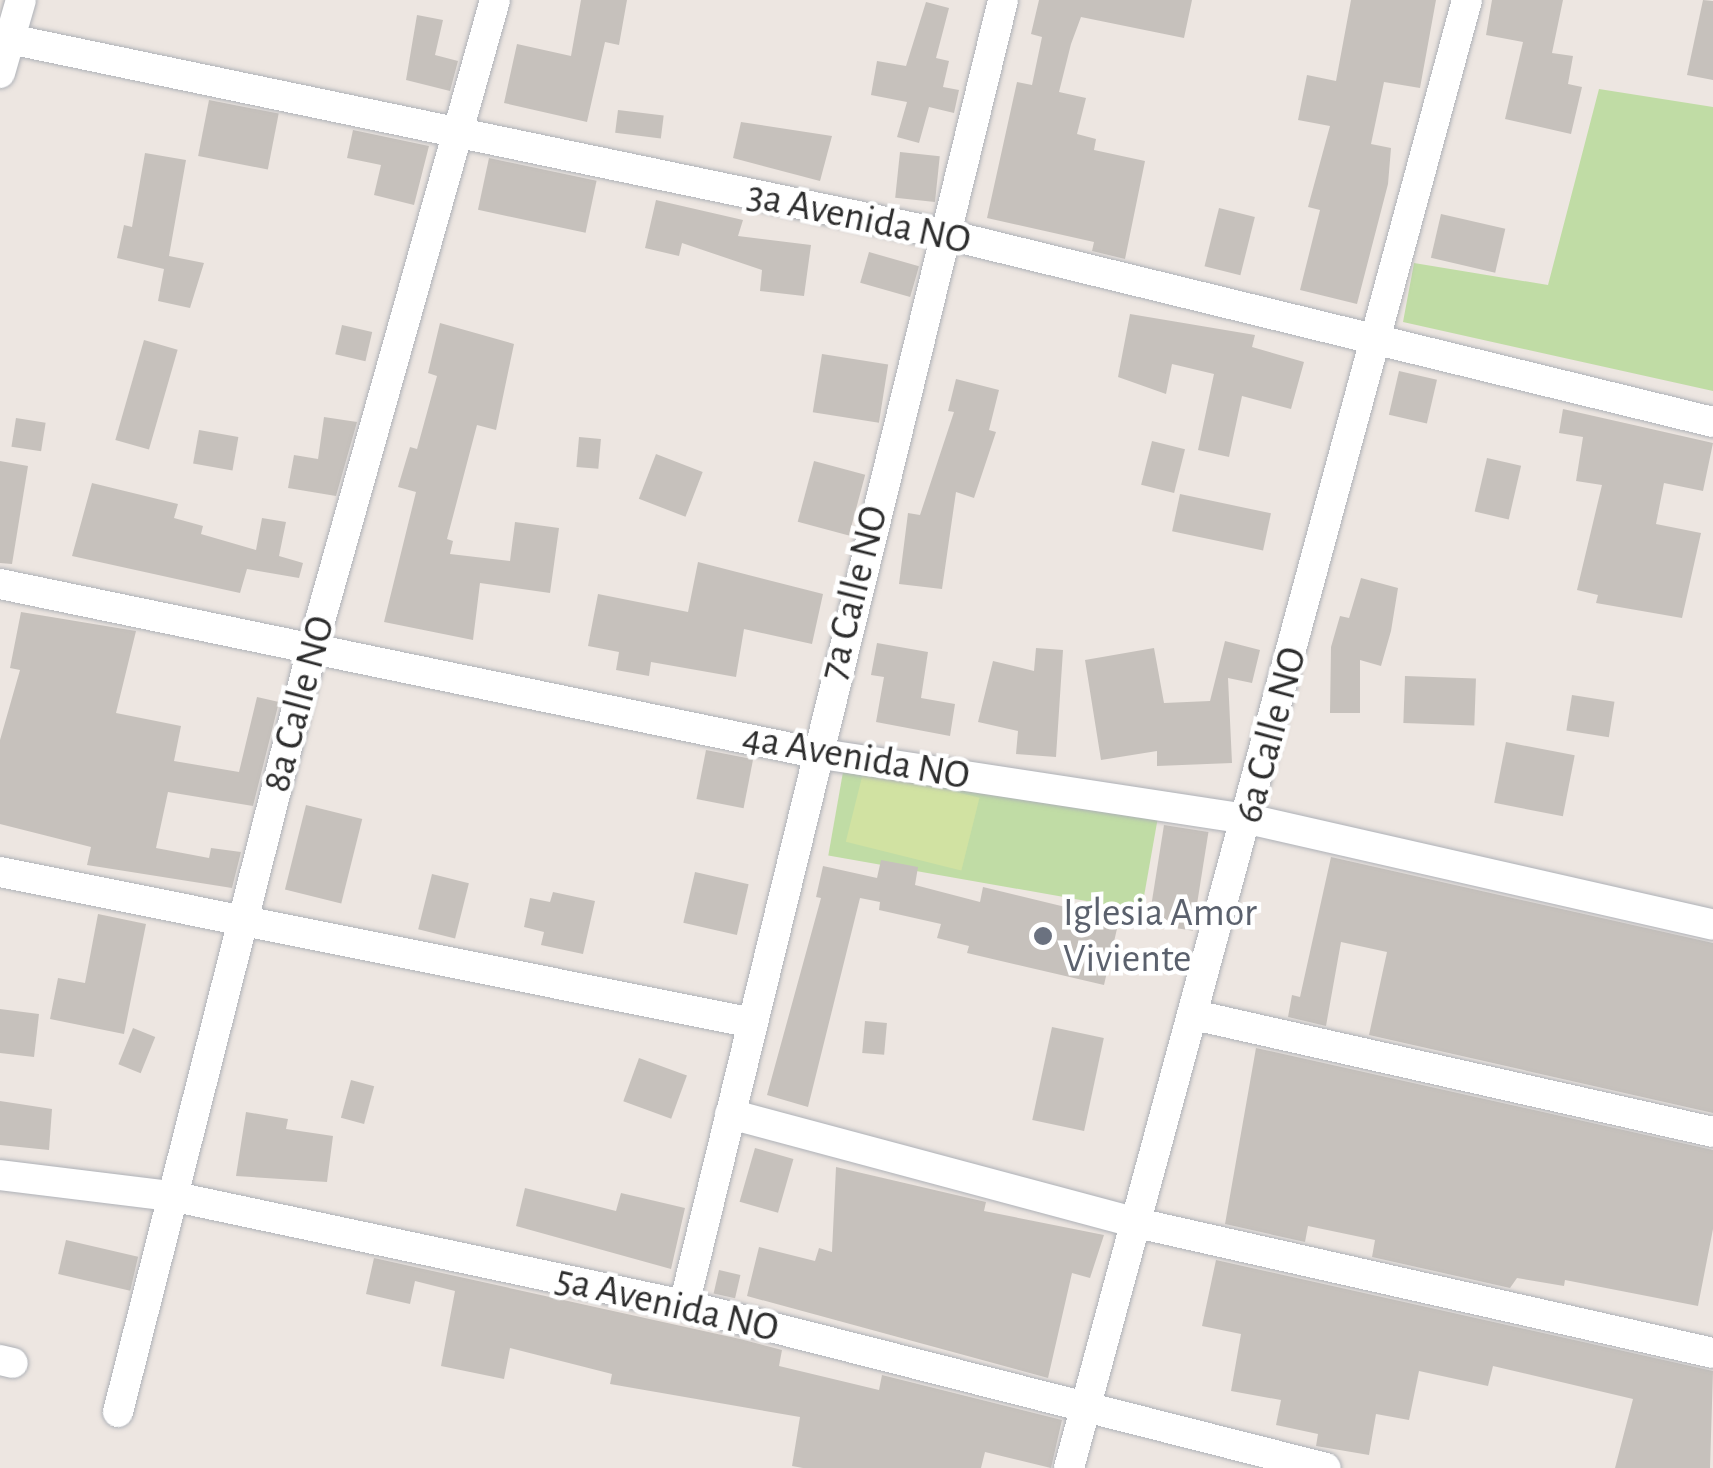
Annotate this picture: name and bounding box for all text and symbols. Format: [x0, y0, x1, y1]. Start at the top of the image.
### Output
street label: 3a Avenida NO [743, 171, 975, 265]
street label: 7a Calle NO [809, 501, 899, 685]
street label: 8a Calle NO [253, 611, 345, 797]
street label: 6a Calle NO [1225, 642, 1317, 828]
street label: 4a Avenida NO [739, 713, 973, 801]
place label: Iglesia Amor Viviente [1063, 889, 1257, 983]
marker: Iglesia Amor Viviente [1032, 925, 1054, 947]
street label: 5a Avenida NO [551, 1255, 783, 1353]

